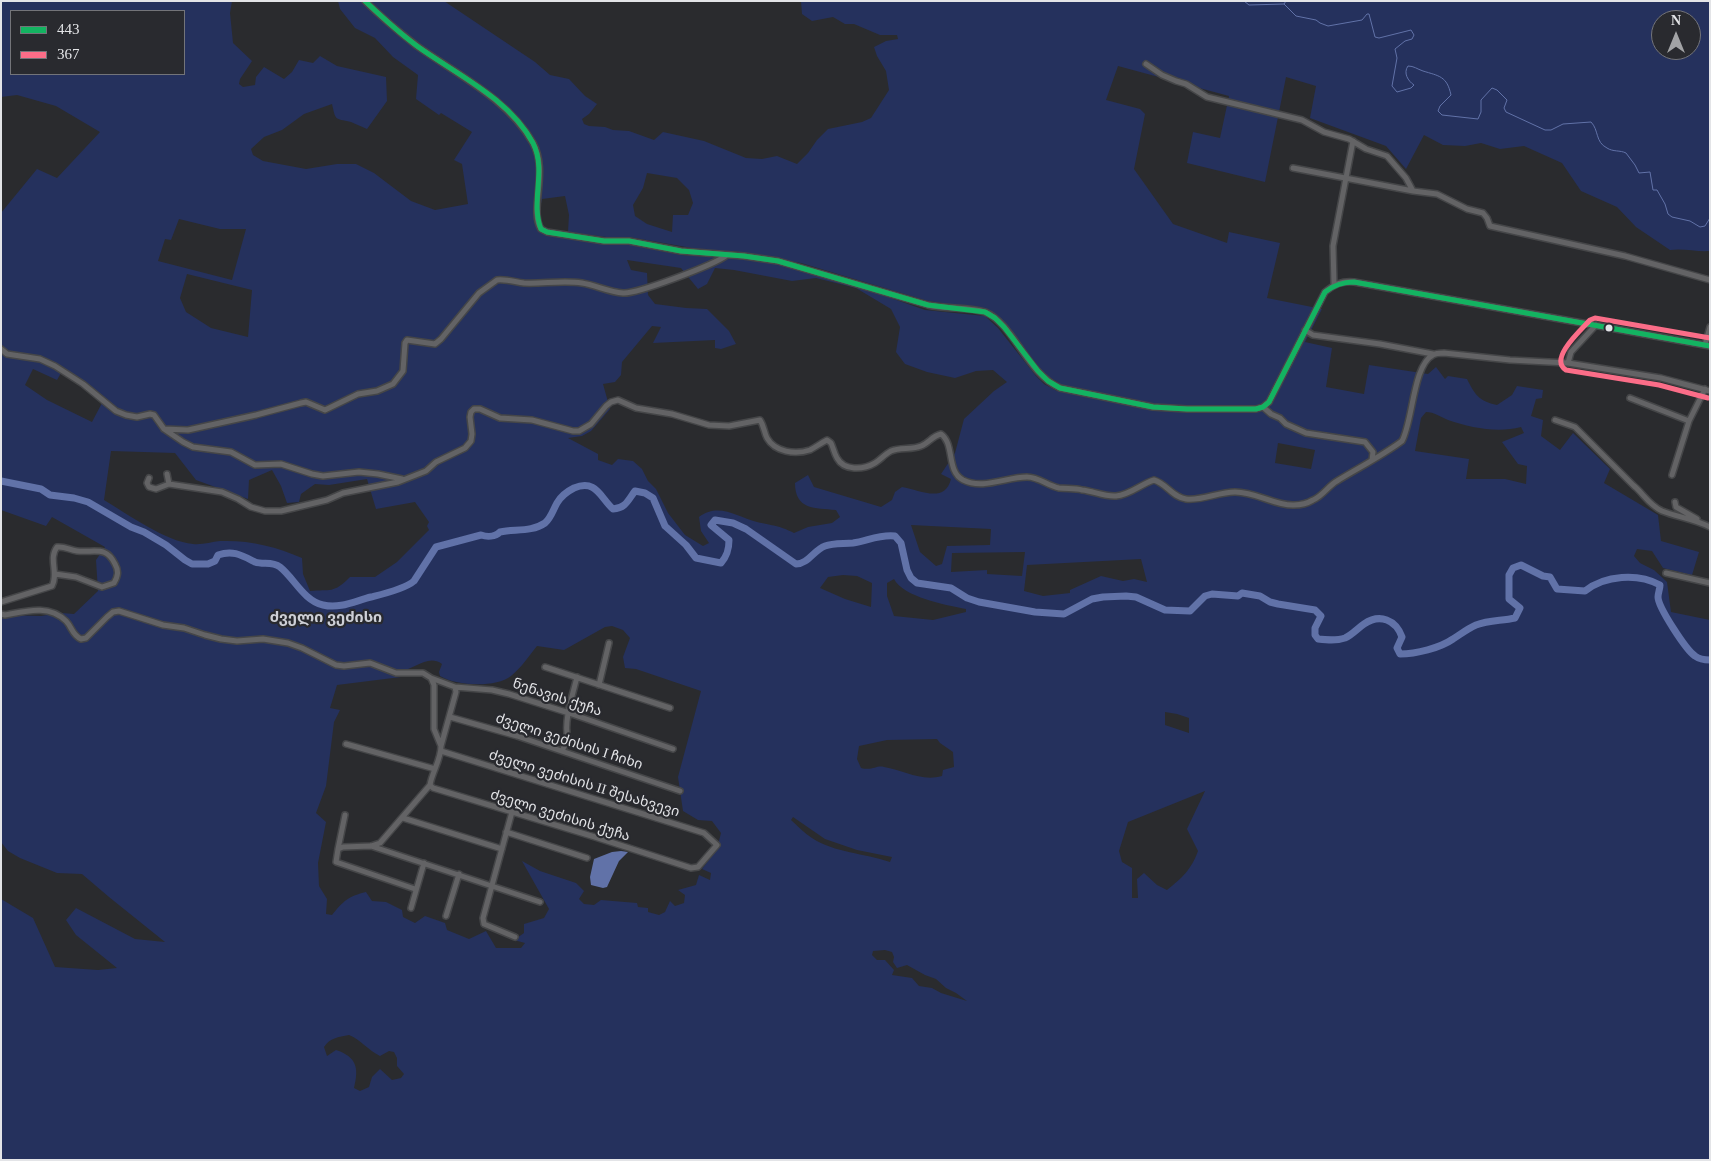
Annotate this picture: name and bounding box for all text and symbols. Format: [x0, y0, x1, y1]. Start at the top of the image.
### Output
legend [10, 10, 185, 75]
north arrow [1651, 10, 1701, 60]
text: N [1671, 13, 1681, 28]
text: 443 [57, 21, 80, 37]
text: 367 [57, 46, 80, 62]
unlabelled marker [1604, 323, 1614, 333]
district label: ძველი ვეძისი [270, 609, 382, 627]
street label: ნენავის ქუჩა [510, 676, 604, 720]
street label: ძველი ვეძისის I ჩიხი [493, 710, 645, 774]
street label: ძველი ვეძისის II შესახვევი [487, 747, 681, 821]
street label: ძველი ვეძისის ქუჩა [488, 787, 632, 845]

